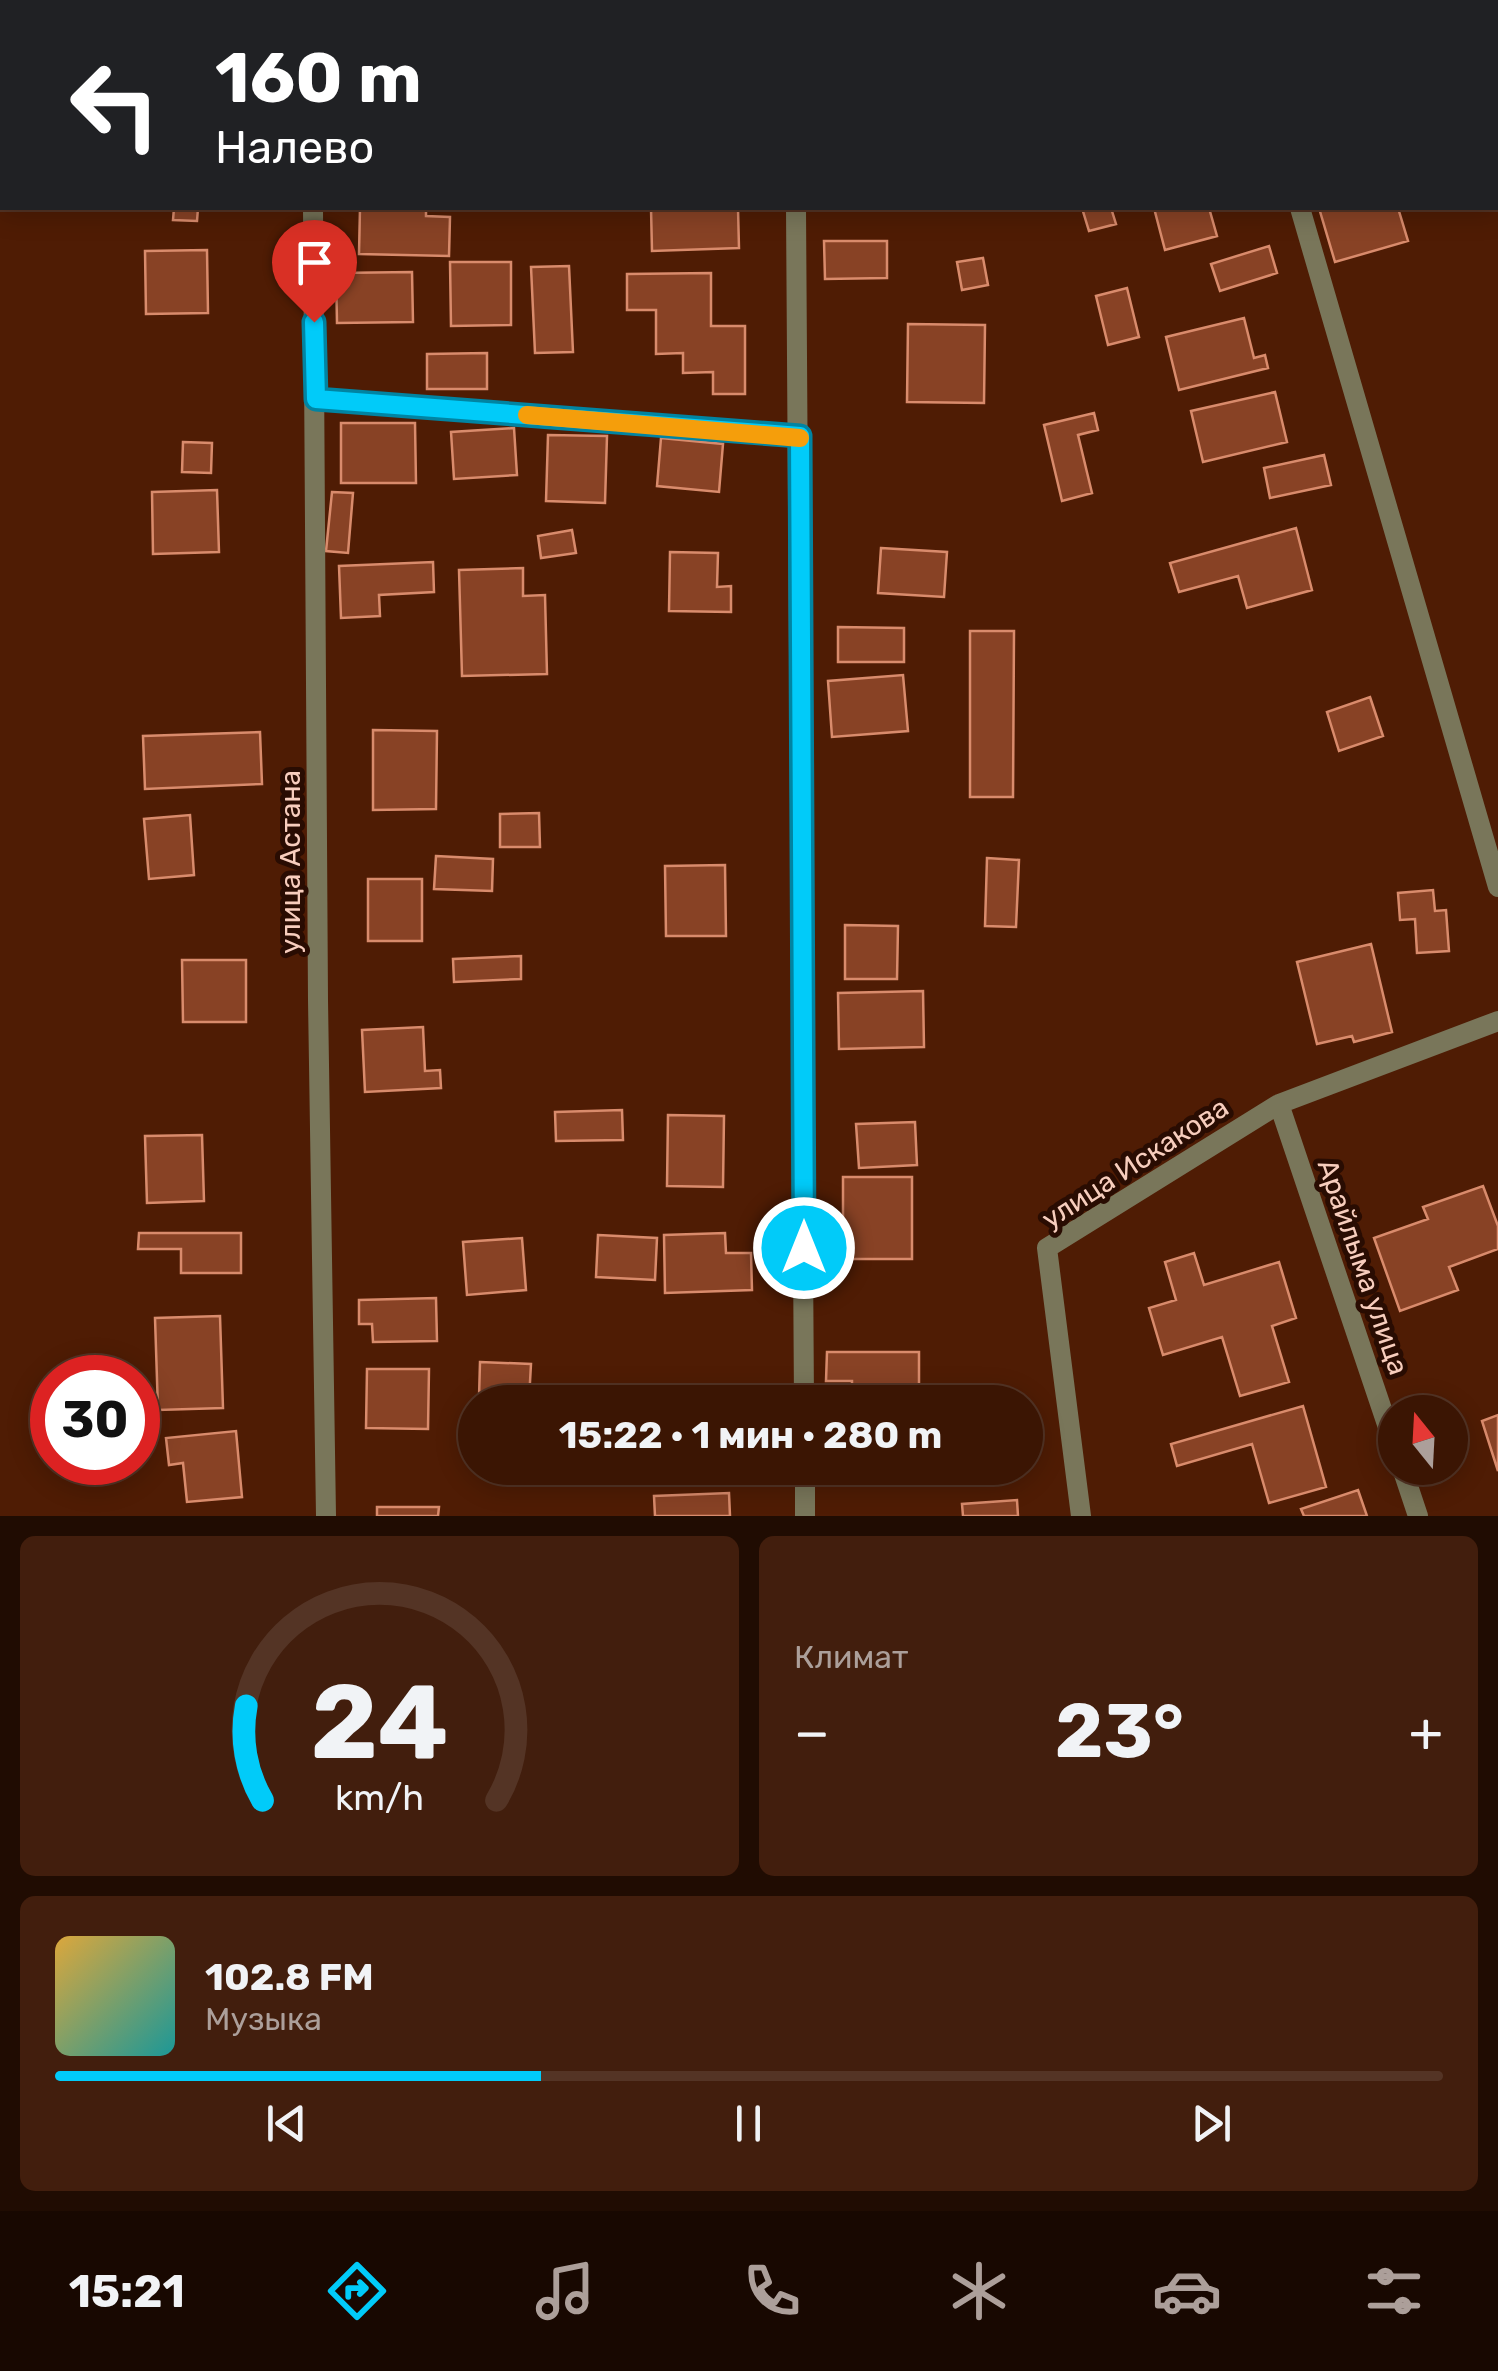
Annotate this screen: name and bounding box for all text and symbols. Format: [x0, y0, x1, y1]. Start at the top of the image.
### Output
text: 160 m [215, 37, 422, 120]
icon: left [50, 40, 180, 170]
text: Налево [215, 121, 374, 174]
pin [272, 220, 357, 323]
icon: arrive [287, 235, 342, 290]
street label: улица Астана [274, 770, 307, 954]
street label: улица Искакова [1036, 1090, 1234, 1236]
street label: Арайлыма улица [1311, 1155, 1415, 1379]
position arrow [752, 1196, 856, 1300]
speed limit sign: 30 [30, 1355, 160, 1485]
north arrow [1378, 1395, 1468, 1485]
map controls [1378, 1395, 1468, 1485]
text: 15:22 · 1 мин · 280 m [559, 1412, 942, 1458]
text: Климат [794, 1638, 908, 1676]
text: 24 [310, 1661, 449, 1784]
text: 23° [1055, 1687, 1184, 1776]
text: − [794, 1700, 830, 1765]
text: + [1409, 1700, 1443, 1765]
text: km/h [335, 1777, 424, 1819]
text: 102.8 FM [205, 1954, 374, 2000]
text: Музыка [205, 2000, 322, 2038]
icon: previous [259, 2096, 314, 2151]
icon: pause [721, 2096, 776, 2151]
icon: next [1184, 2096, 1239, 2151]
icon: directions [322, 2256, 392, 2326]
icon: music [530, 2256, 600, 2326]
icon: phone [737, 2256, 807, 2326]
icon: climate [944, 2256, 1014, 2326]
icon: car [1152, 2256, 1222, 2326]
icon: filters [1359, 2256, 1429, 2326]
text: 15:21 [69, 2265, 185, 2318]

